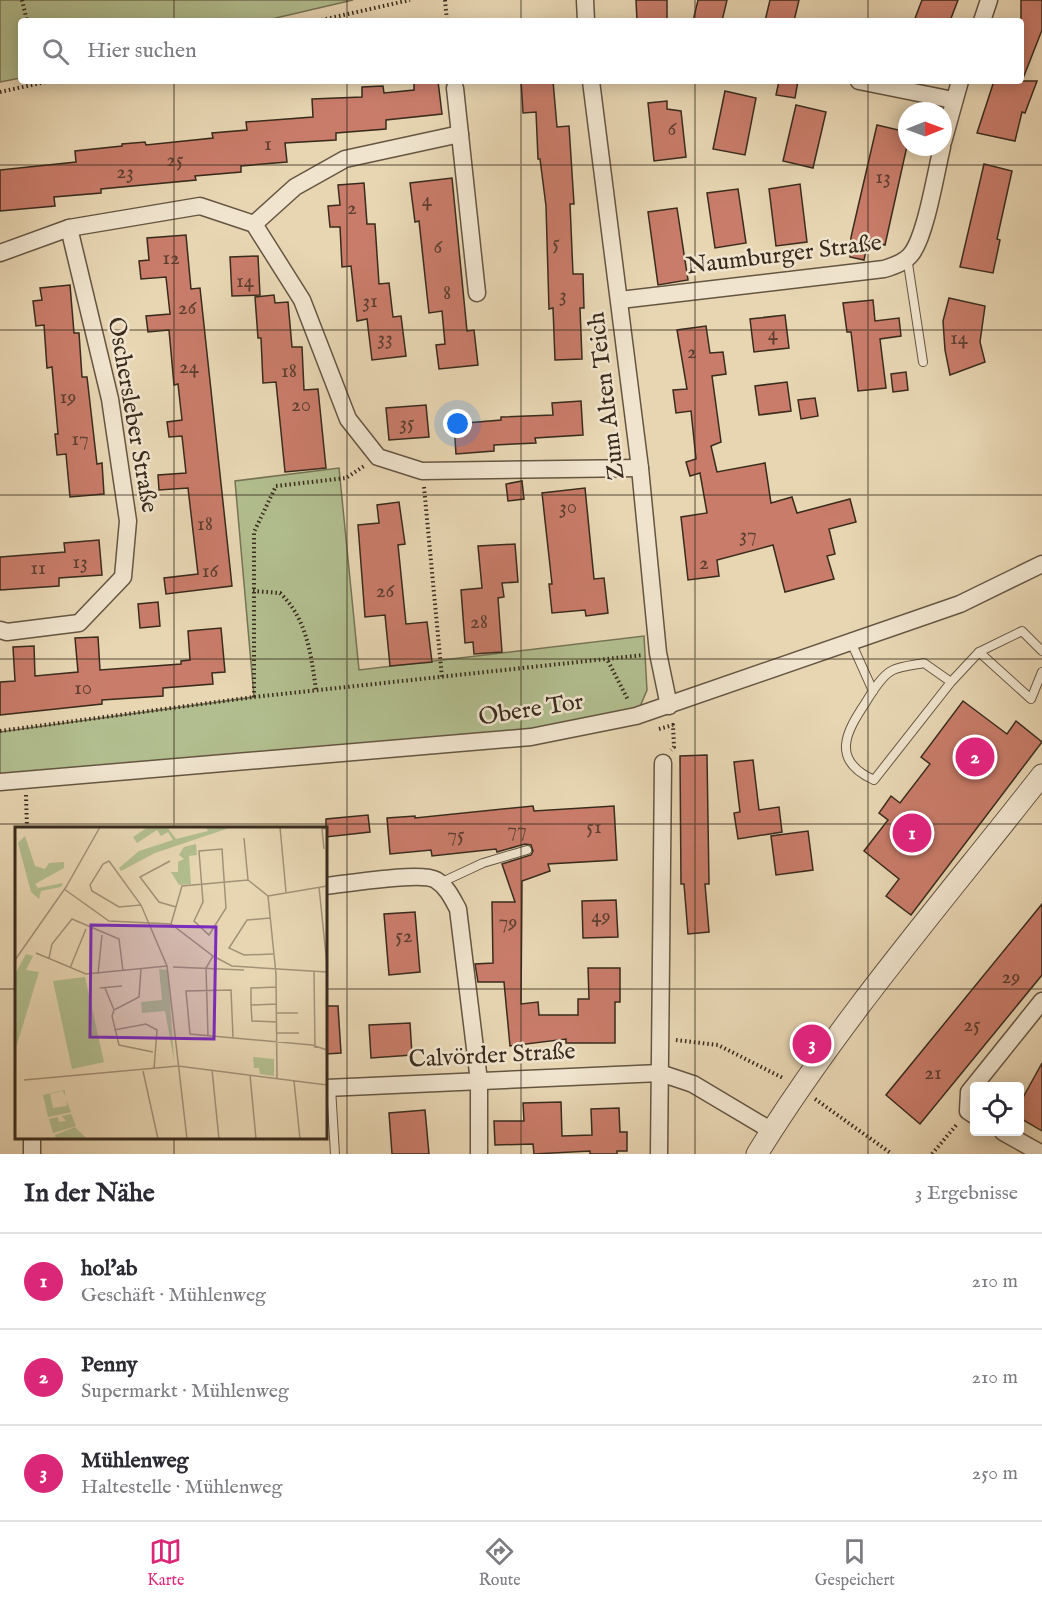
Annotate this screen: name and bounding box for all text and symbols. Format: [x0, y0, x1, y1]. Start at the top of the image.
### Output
search box [18, 18, 1024, 84]
icon: search [39, 35, 72, 68]
text: Hier suchen [87, 37, 197, 65]
north arrow [898, 102, 952, 156]
house number: 6 [668, 116, 678, 143]
house number: 1 [264, 131, 272, 158]
house number: 25 [166, 147, 184, 174]
house number: 23 [116, 159, 134, 186]
house number: 13 [875, 164, 891, 191]
house number: 4 [422, 187, 433, 214]
house number: 2 [347, 195, 357, 222]
street label: Naumburger Straße [685, 228, 883, 282]
house number: 5 [552, 230, 560, 257]
house number: 6 [434, 234, 444, 261]
house number: 12 [162, 245, 180, 272]
house number: 14 [236, 268, 255, 295]
house number: 8 [443, 280, 451, 307]
house number: 3 [559, 282, 567, 309]
house number: 31 [362, 288, 378, 315]
house number: 26 [178, 295, 197, 322]
street label: Zum Alten Teich [581, 310, 633, 482]
street label: Oschersleber Straße [100, 315, 164, 515]
house number: 4 [768, 321, 779, 348]
house number: 33 [377, 325, 393, 352]
house number: 14 [950, 325, 969, 352]
house number: 2 [687, 339, 697, 366]
house number: 24 [179, 354, 200, 381]
house number: 18 [281, 358, 297, 385]
house number: 19 [60, 384, 77, 411]
house number: 20 [291, 392, 311, 419]
your location [443, 409, 472, 438]
house number: 35 [399, 410, 415, 437]
house number: 17 [71, 426, 89, 453]
house number: 30 [559, 494, 577, 521]
house number: 18 [197, 511, 213, 538]
house number: 37 [739, 522, 757, 549]
house number: 13 [72, 549, 88, 576]
house number: 2 [699, 550, 709, 577]
house number: 11 [30, 555, 46, 582]
house number: 16 [202, 558, 219, 585]
house number: 26 [376, 578, 395, 605]
house number: 28 [470, 609, 488, 636]
house number: 10 [74, 675, 92, 702]
street label: Obere Tor [476, 686, 586, 734]
pin: 2 [956, 734, 994, 780]
pin: 1 [892, 810, 932, 856]
house number: 51 [586, 814, 602, 841]
house number: 77 [507, 817, 527, 844]
house number: 75 [447, 822, 465, 849]
inset map [15, 827, 327, 1139]
house number: 49 [591, 903, 611, 930]
house number: 79 [499, 909, 518, 936]
house number: 52 [395, 923, 413, 950]
house number: 29 [1001, 964, 1021, 991]
house number: 25 [963, 1012, 981, 1039]
pin: 3 [792, 1022, 832, 1066]
street label: Calvörder Straße [408, 1036, 576, 1076]
house number: 21 [924, 1060, 942, 1087]
map controls [970, 1082, 1024, 1136]
button: locate [970, 1082, 1024, 1136]
text: In der Nähe [24, 1177, 155, 1210]
text: 3 Ergebnisse [915, 1181, 1018, 1206]
text: hol'ab [81, 1255, 138, 1283]
text: 1 [40, 1269, 47, 1294]
text: 210 m [972, 1269, 1018, 1294]
text: Geschäft · Mühlenweg [81, 1283, 266, 1308]
text: Penny [81, 1351, 138, 1379]
text: 2 [39, 1365, 48, 1390]
text: 210 m [972, 1365, 1018, 1390]
text: Supermarkt · Mühlenweg [81, 1379, 289, 1404]
text: Mühlenweg [81, 1447, 188, 1475]
text: 3 [40, 1461, 47, 1486]
text: 250 m [972, 1461, 1018, 1486]
text: Haltestelle · Mühlenweg [81, 1475, 282, 1500]
tab: Karte [147, 1535, 184, 1591]
tab: Route [479, 1535, 521, 1591]
tab: Gespeichert [815, 1535, 895, 1591]

